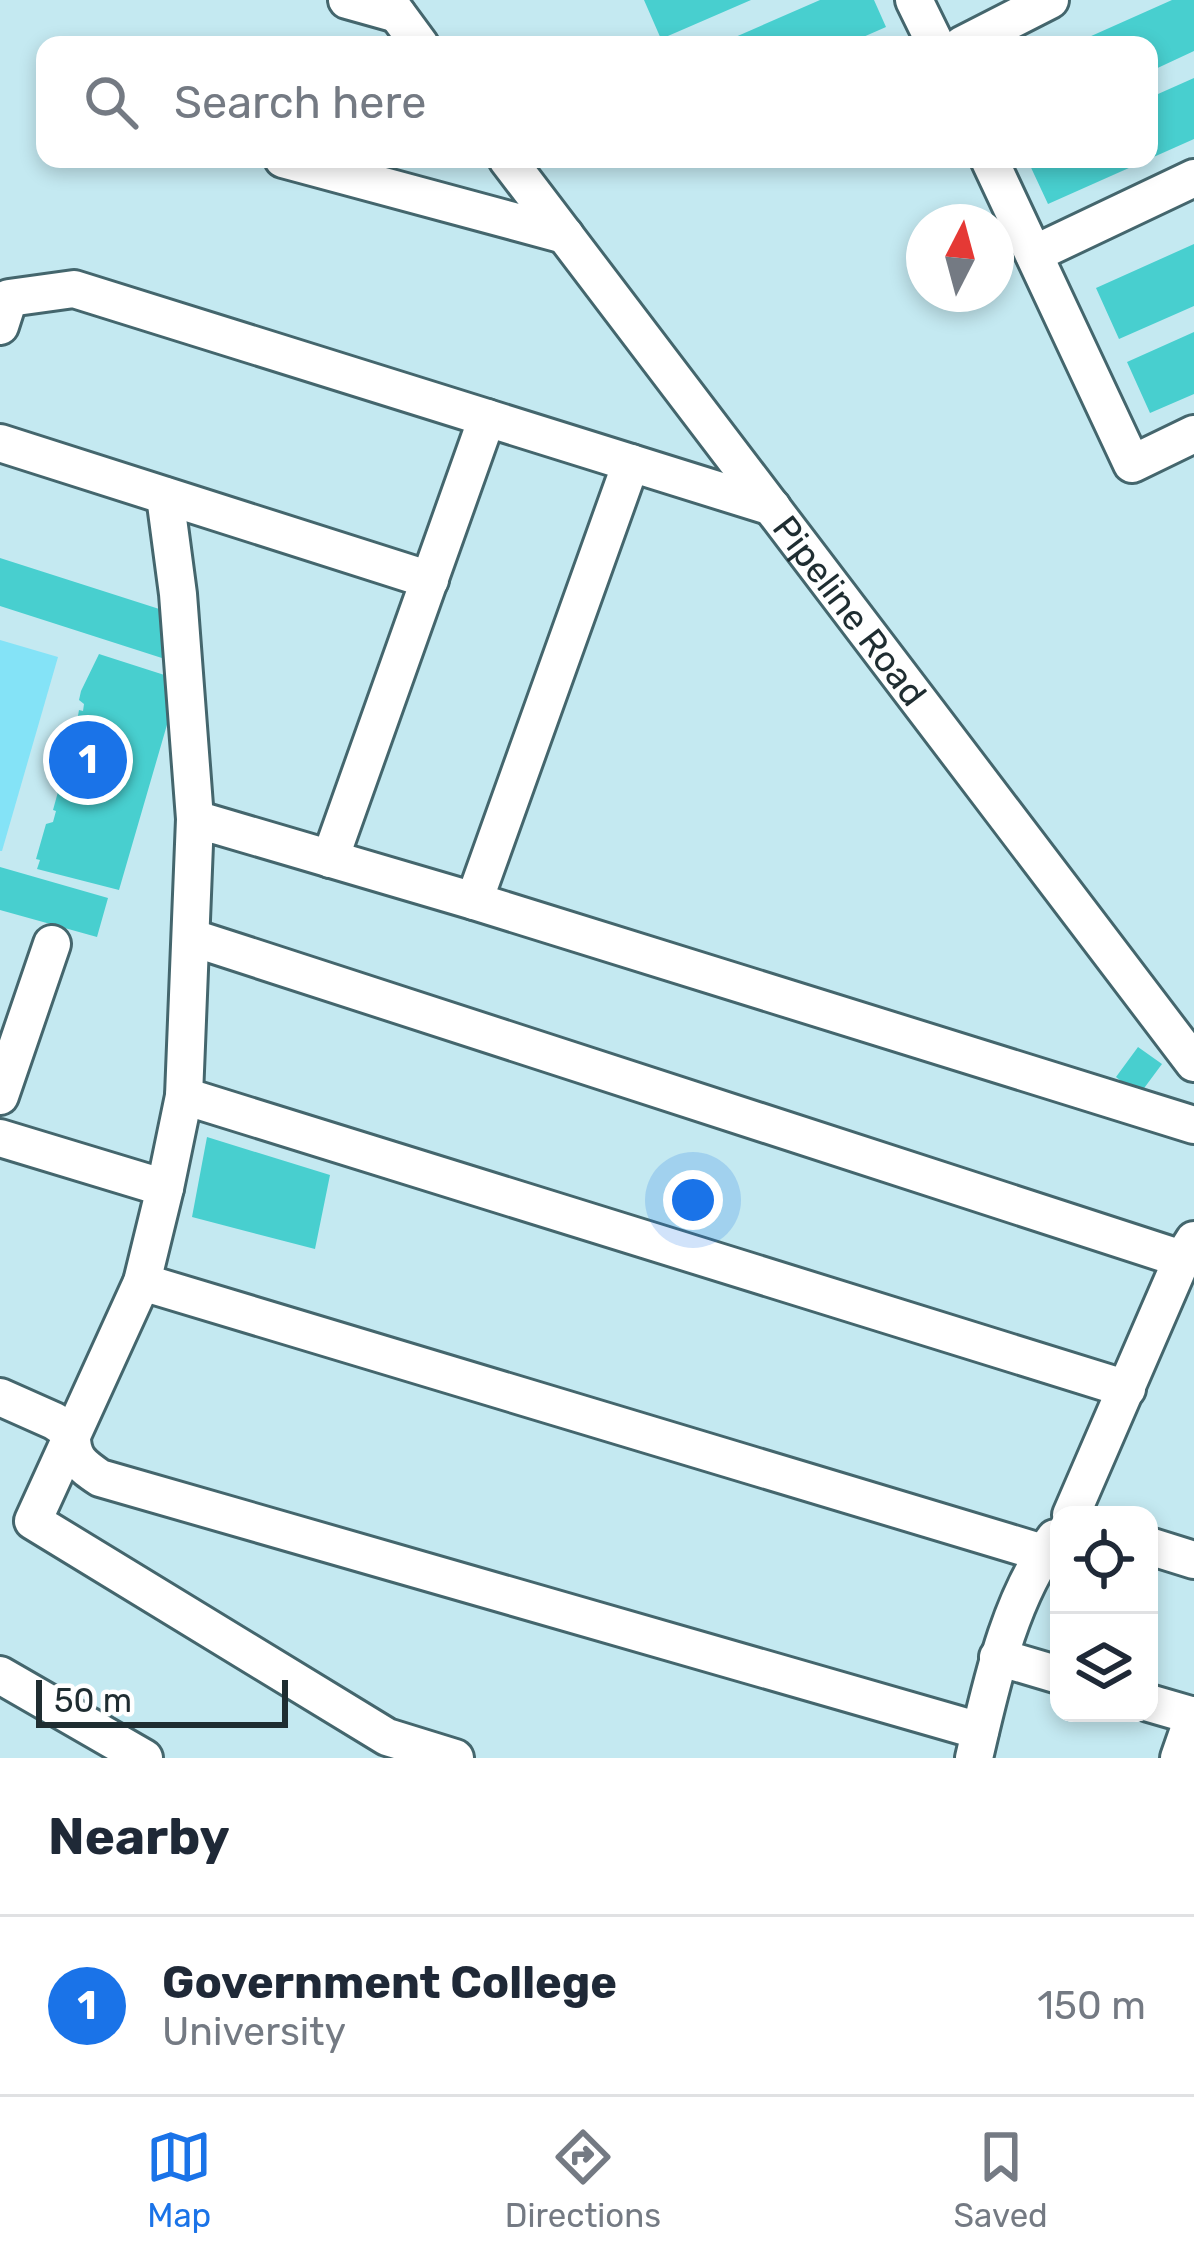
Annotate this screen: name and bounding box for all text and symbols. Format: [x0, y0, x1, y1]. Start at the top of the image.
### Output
search box [36, 36, 1158, 168]
icon: search [78, 69, 144, 135]
text: Search here [174, 76, 426, 129]
north arrow [906, 204, 1014, 312]
street label: Pipeline Road [764, 507, 936, 714]
pin: 1 [49, 715, 127, 805]
your location [663, 1170, 723, 1230]
map controls [1050, 1506, 1158, 1722]
button: locate [1050, 1506, 1158, 1614]
button: layers [1050, 1614, 1158, 1722]
scale bar [36, 1674, 288, 1727]
text: 50 m [54, 1681, 132, 1720]
text: Nearby [48, 1806, 230, 1867]
text: Government College [162, 1956, 617, 2009]
text: 1 [77, 1983, 97, 2029]
text: 150 m [1037, 1983, 1146, 2029]
text: University [162, 2009, 346, 2055]
tab: Map [146, 2124, 212, 2235]
tab: Directions [505, 2124, 661, 2235]
tab: Saved [954, 2124, 1048, 2235]

